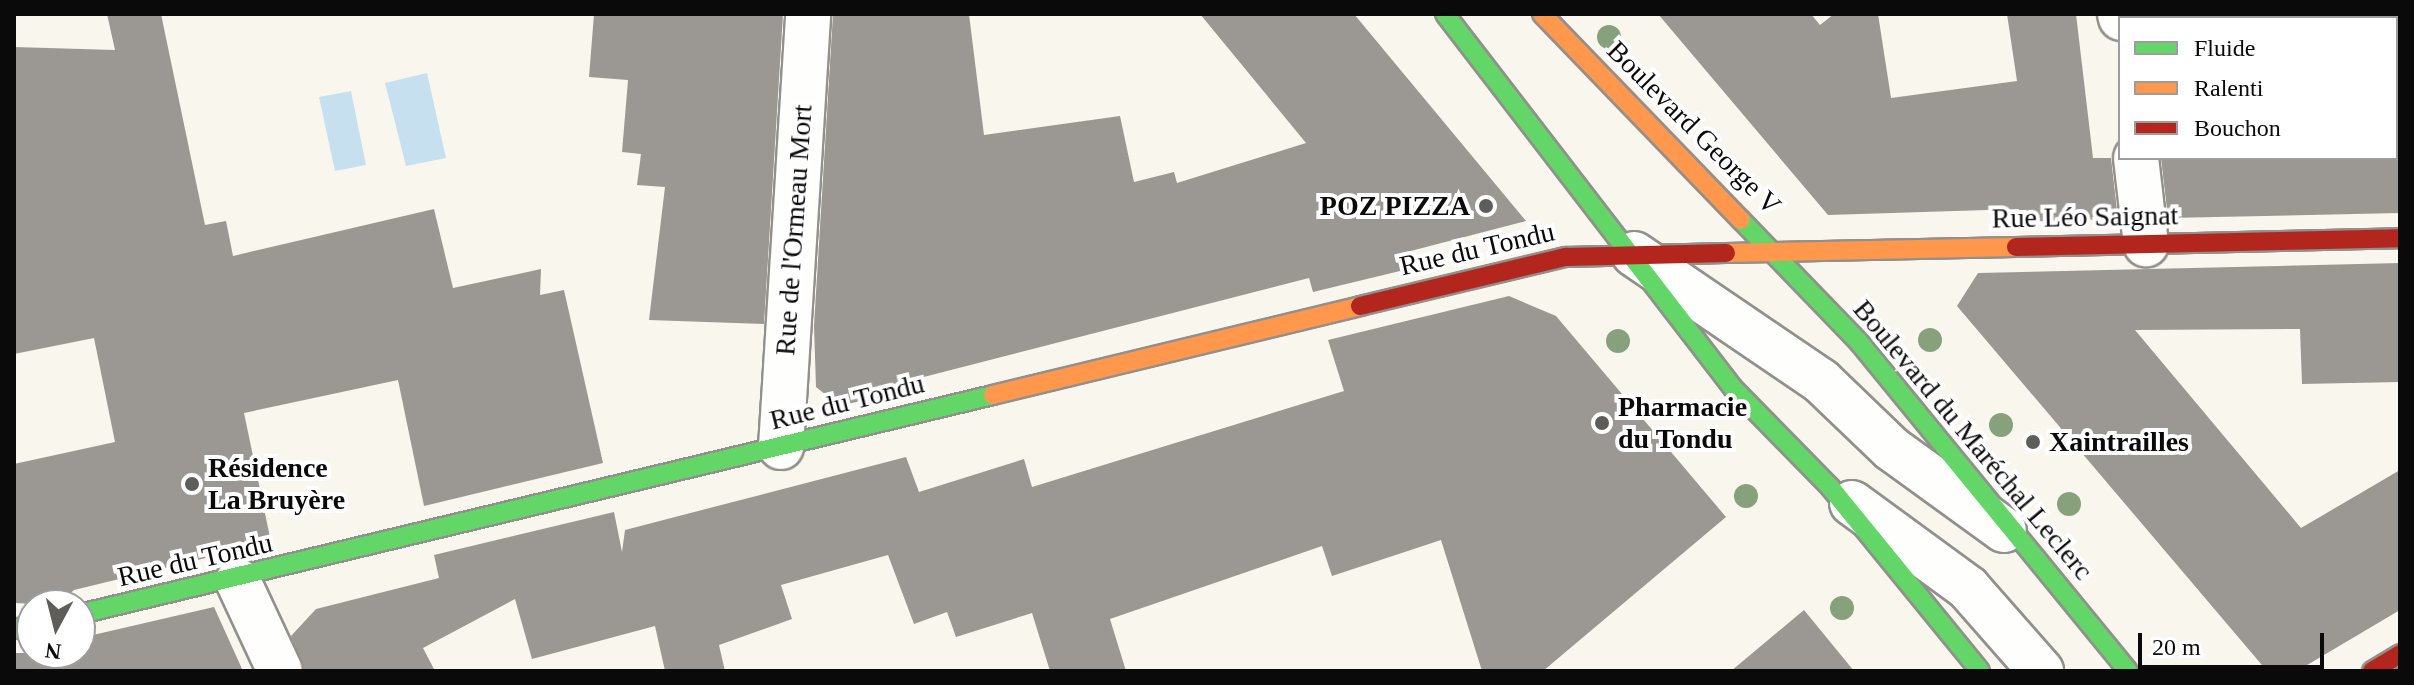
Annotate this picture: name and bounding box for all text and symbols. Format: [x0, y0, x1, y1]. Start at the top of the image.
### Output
legend [2118, 16, 2398, 160]
street label: Boulevard George V [1600, 34, 1788, 222]
text: Fluide [2194, 35, 2255, 61]
text: Ralenti [2194, 75, 2263, 101]
street label: Rue de l'Ormeau Mort [768, 103, 820, 357]
text: Bouchon [2194, 115, 2281, 141]
place label: POZ PIZZA [1320, 189, 1470, 223]
marker: POZ PIZZA [1477, 197, 1495, 215]
street label: Rue Léo Saignat [1991, 199, 2179, 235]
street label: Rue du Tondu [1396, 215, 1558, 283]
street label: Boulevard du Maréchal Leclerc [1846, 293, 2100, 587]
street label: Rue du Tondu [766, 367, 928, 437]
place label: Pharmacie du Tondu [1618, 390, 1747, 456]
marker: Pharmacie du Tondu [1593, 414, 1611, 432]
place label: Xaintrailles [2049, 425, 2189, 459]
marker: Xaintrailles [2024, 433, 2042, 451]
place label: Résidence La Bruyère [208, 451, 345, 517]
marker: Résidence La Bruyère [183, 475, 201, 493]
street label: Rue du Tondu [114, 526, 276, 594]
north arrow [16, 589, 96, 669]
scale bar [2142, 617, 2328, 667]
text: 20 m [2152, 634, 2201, 660]
text: N [44, 638, 63, 665]

